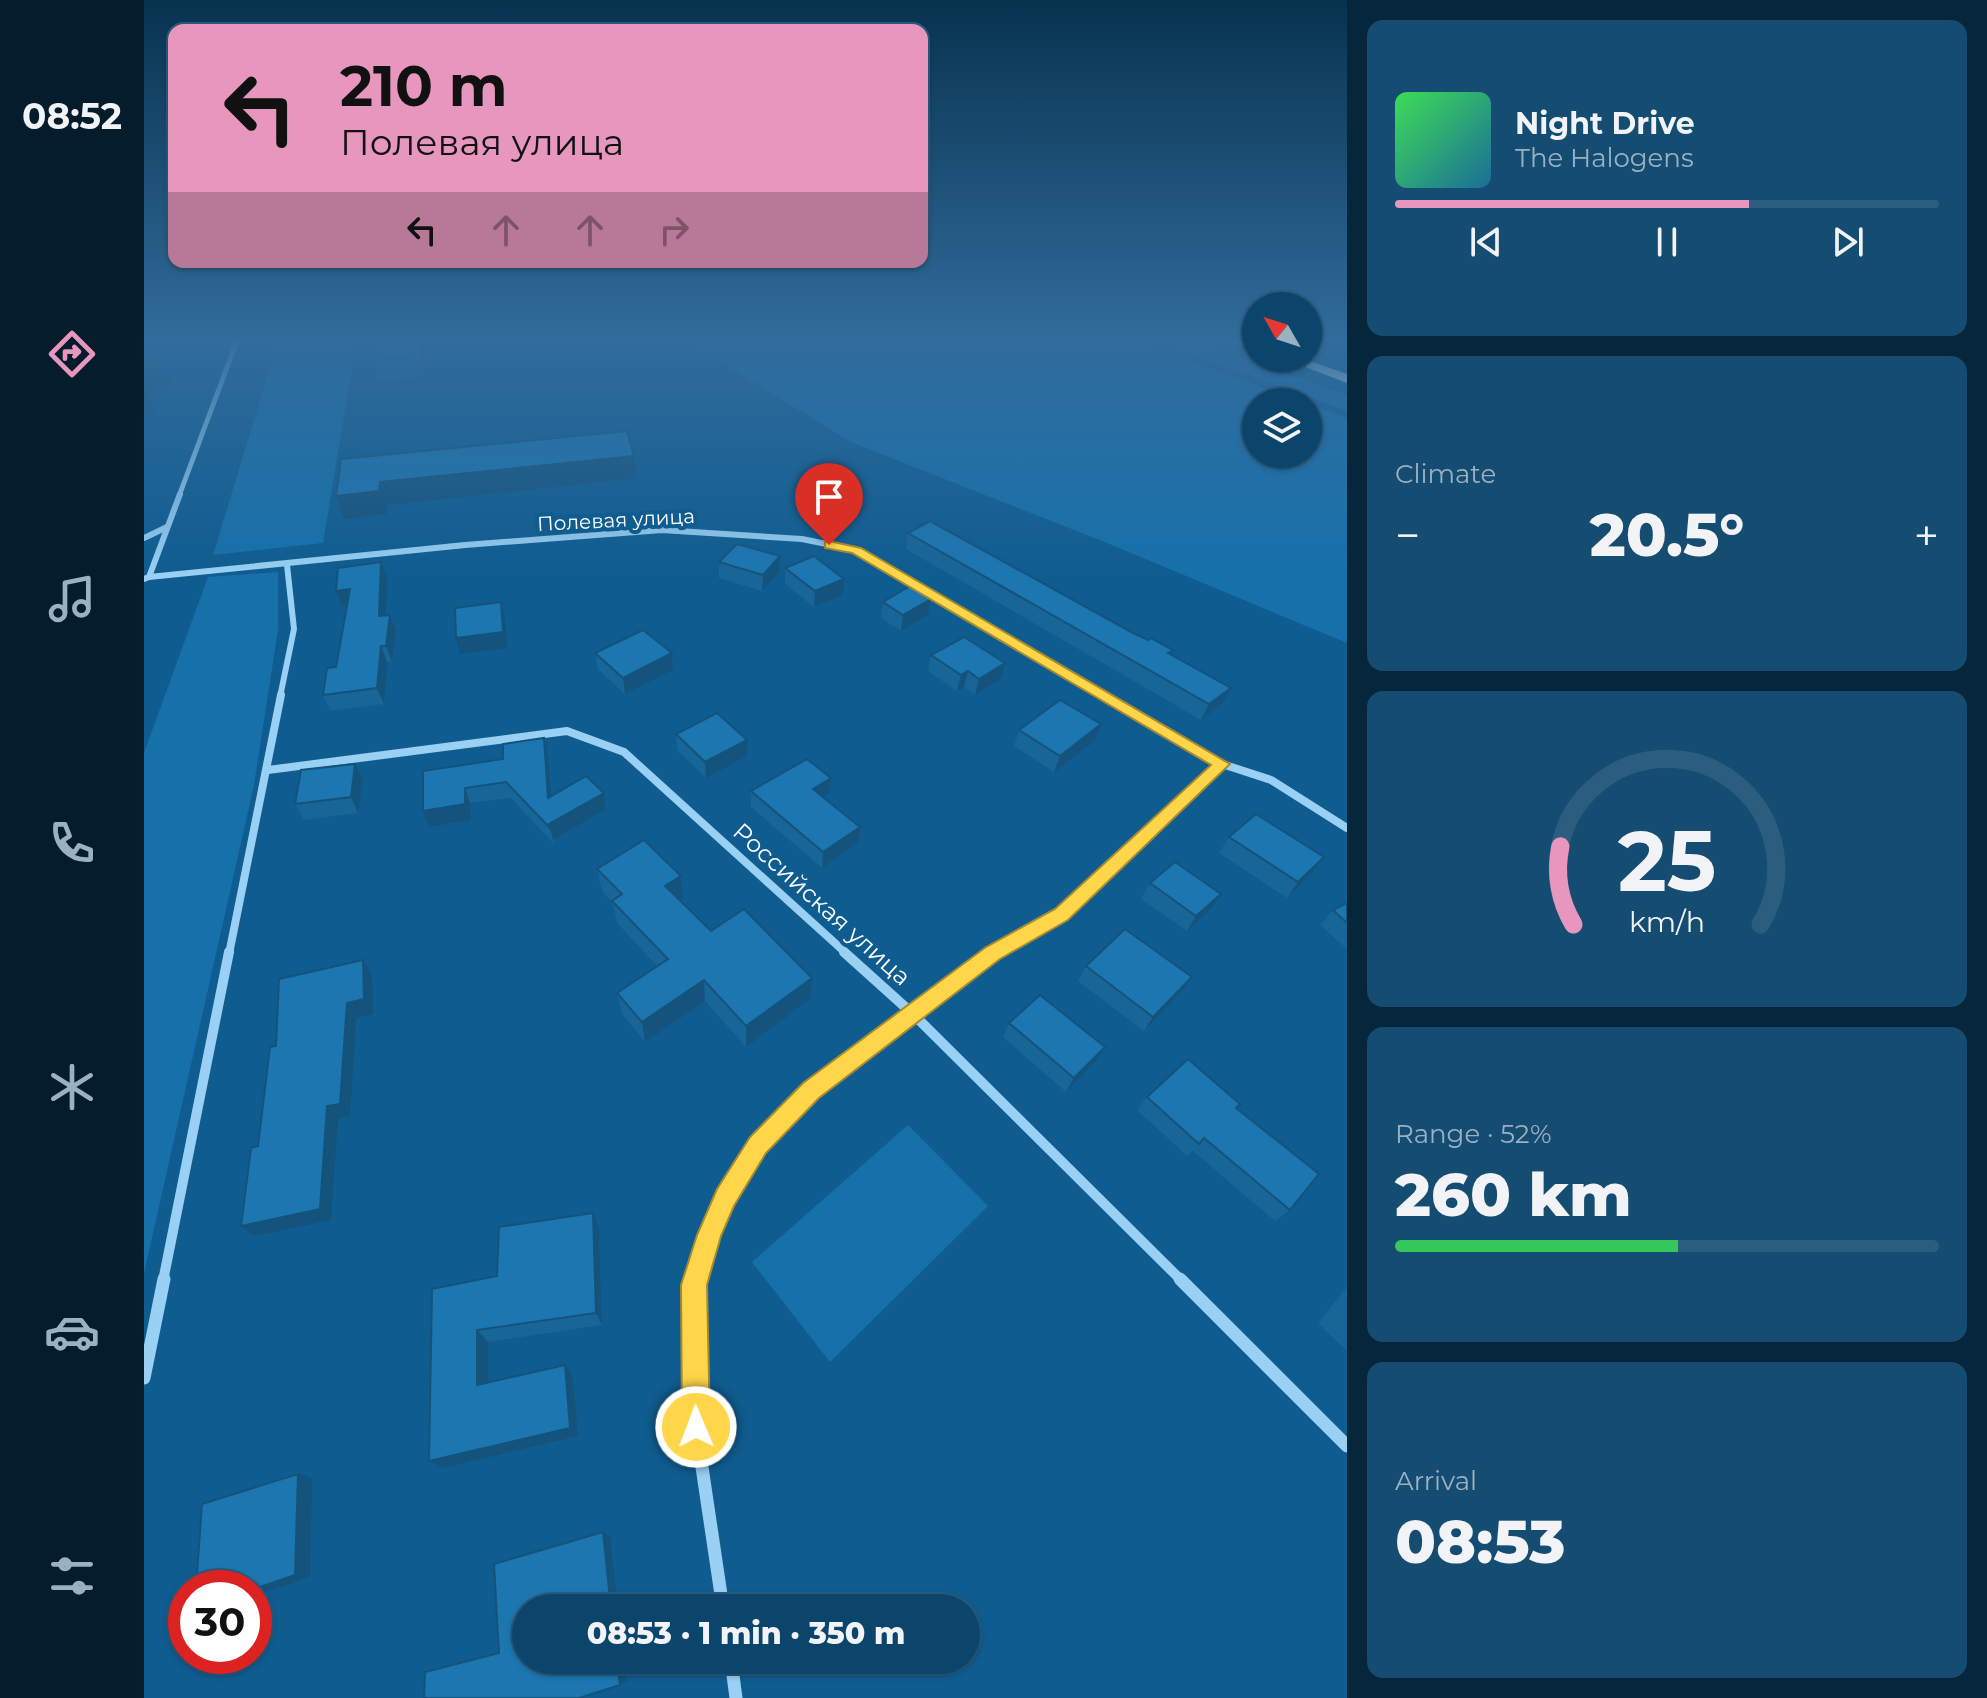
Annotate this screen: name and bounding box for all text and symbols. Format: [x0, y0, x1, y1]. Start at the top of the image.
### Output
text: 210 m [340, 52, 508, 120]
icon: left [208, 56, 312, 160]
text: 08:52 [22, 94, 122, 138]
text: Night Drive [1515, 105, 1695, 142]
text: Полевая улица [340, 120, 624, 164]
text: The Halogens [1515, 142, 1694, 174]
icon: left [400, 208, 444, 252]
icon: ahead [484, 208, 528, 252]
icon: ahead [568, 208, 612, 252]
icon: right [652, 208, 696, 252]
icon: previous [1464, 220, 1508, 264]
icon: pause [1645, 220, 1689, 264]
icon: next [1826, 220, 1870, 264]
north arrow [1242, 292, 1322, 372]
map controls [1242, 292, 1322, 468]
icon: directions [44, 326, 100, 382]
button: layers [1242, 388, 1322, 468]
text: Climate [1395, 458, 1496, 490]
pin [795, 463, 863, 545]
icon: arrive [807, 475, 851, 519]
text: 20.5° [1590, 498, 1744, 571]
street label: Полевая улица [537, 504, 695, 536]
text: − [1395, 508, 1420, 562]
text: + [1914, 508, 1939, 562]
icon: music [44, 571, 100, 627]
text: 25 [1618, 810, 1716, 912]
icon: phone [44, 815, 100, 871]
street label: Российская улица [727, 817, 917, 991]
text: km/h [1629, 904, 1705, 939]
icon: climate [44, 1059, 100, 1115]
text: Range · 52% [1395, 1118, 1551, 1150]
text: 260 km [1395, 1158, 1632, 1231]
icon: car [44, 1304, 100, 1360]
position arrow [654, 1385, 738, 1469]
text: Arrival [1395, 1465, 1477, 1497]
text: 08:53 [1395, 1505, 1566, 1578]
icon: filters [44, 1548, 100, 1604]
speed limit sign: 30 [168, 1570, 272, 1674]
text: 08:53 · 1 min · 350 m [587, 1615, 905, 1652]

